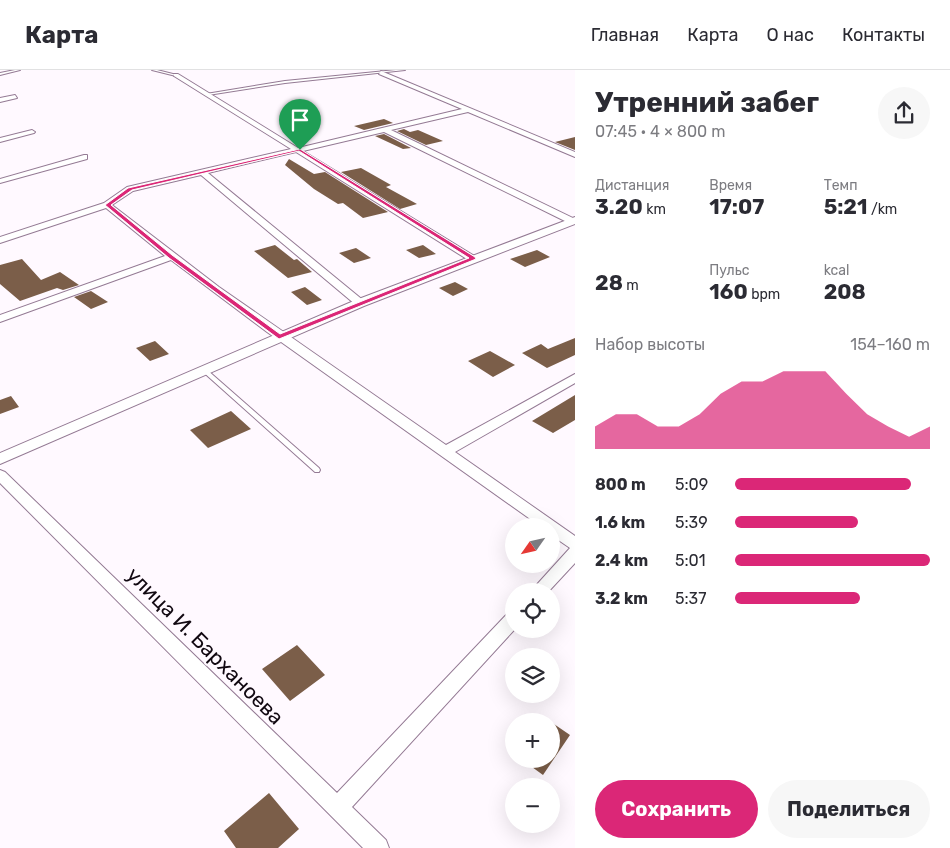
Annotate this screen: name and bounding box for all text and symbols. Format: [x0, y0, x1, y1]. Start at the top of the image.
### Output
text: Карта [25, 21, 98, 49]
text: Главная [591, 24, 659, 46]
text: Карта [687, 24, 739, 46]
text: О нас [767, 24, 814, 46]
text: Контакты [842, 24, 925, 46]
text: Утренний забег [595, 86, 819, 119]
button: share [878, 87, 930, 139]
pin [279, 99, 321, 150]
icon: arrive [286, 106, 314, 134]
text: 07:45 · 4 × 800 m [595, 122, 725, 141]
text: Дистанция [595, 177, 669, 194]
text: Время [709, 177, 752, 194]
text: Темп [824, 177, 857, 194]
text: 3.20 [595, 194, 643, 219]
text: 17:07 [709, 194, 764, 219]
text: 5:21 [824, 194, 867, 219]
text: km [643, 201, 666, 218]
text: /km [867, 201, 897, 218]
text: Пульс [709, 262, 749, 279]
text: kcal [824, 262, 849, 279]
text: 28 [595, 270, 623, 295]
text: m [623, 277, 639, 294]
text: 160 [709, 279, 748, 304]
text: 208 [824, 279, 866, 304]
text: bpm [748, 286, 780, 303]
text: Набор высоты [595, 335, 705, 354]
text: 154–160 m [850, 335, 930, 354]
text: 800 m [595, 475, 646, 494]
text: 5:09 [675, 475, 708, 494]
text: 1.6 km [595, 513, 645, 532]
text: 5:39 [675, 513, 708, 532]
north arrow [505, 518, 560, 572]
map controls [505, 518, 560, 833]
text: 2.4 km [595, 551, 648, 570]
text: 5:01 [675, 551, 706, 570]
street label: улица И. Барханоева [122, 562, 289, 729]
button: locate [505, 583, 560, 638]
text: 3.2 km [595, 589, 648, 608]
text: 5:37 [675, 589, 706, 608]
button: layers [505, 648, 560, 703]
button: + [505, 713, 560, 768]
button: − [505, 778, 560, 833]
button: Сохранить [595, 780, 758, 838]
button: Поделиться [768, 780, 930, 838]

